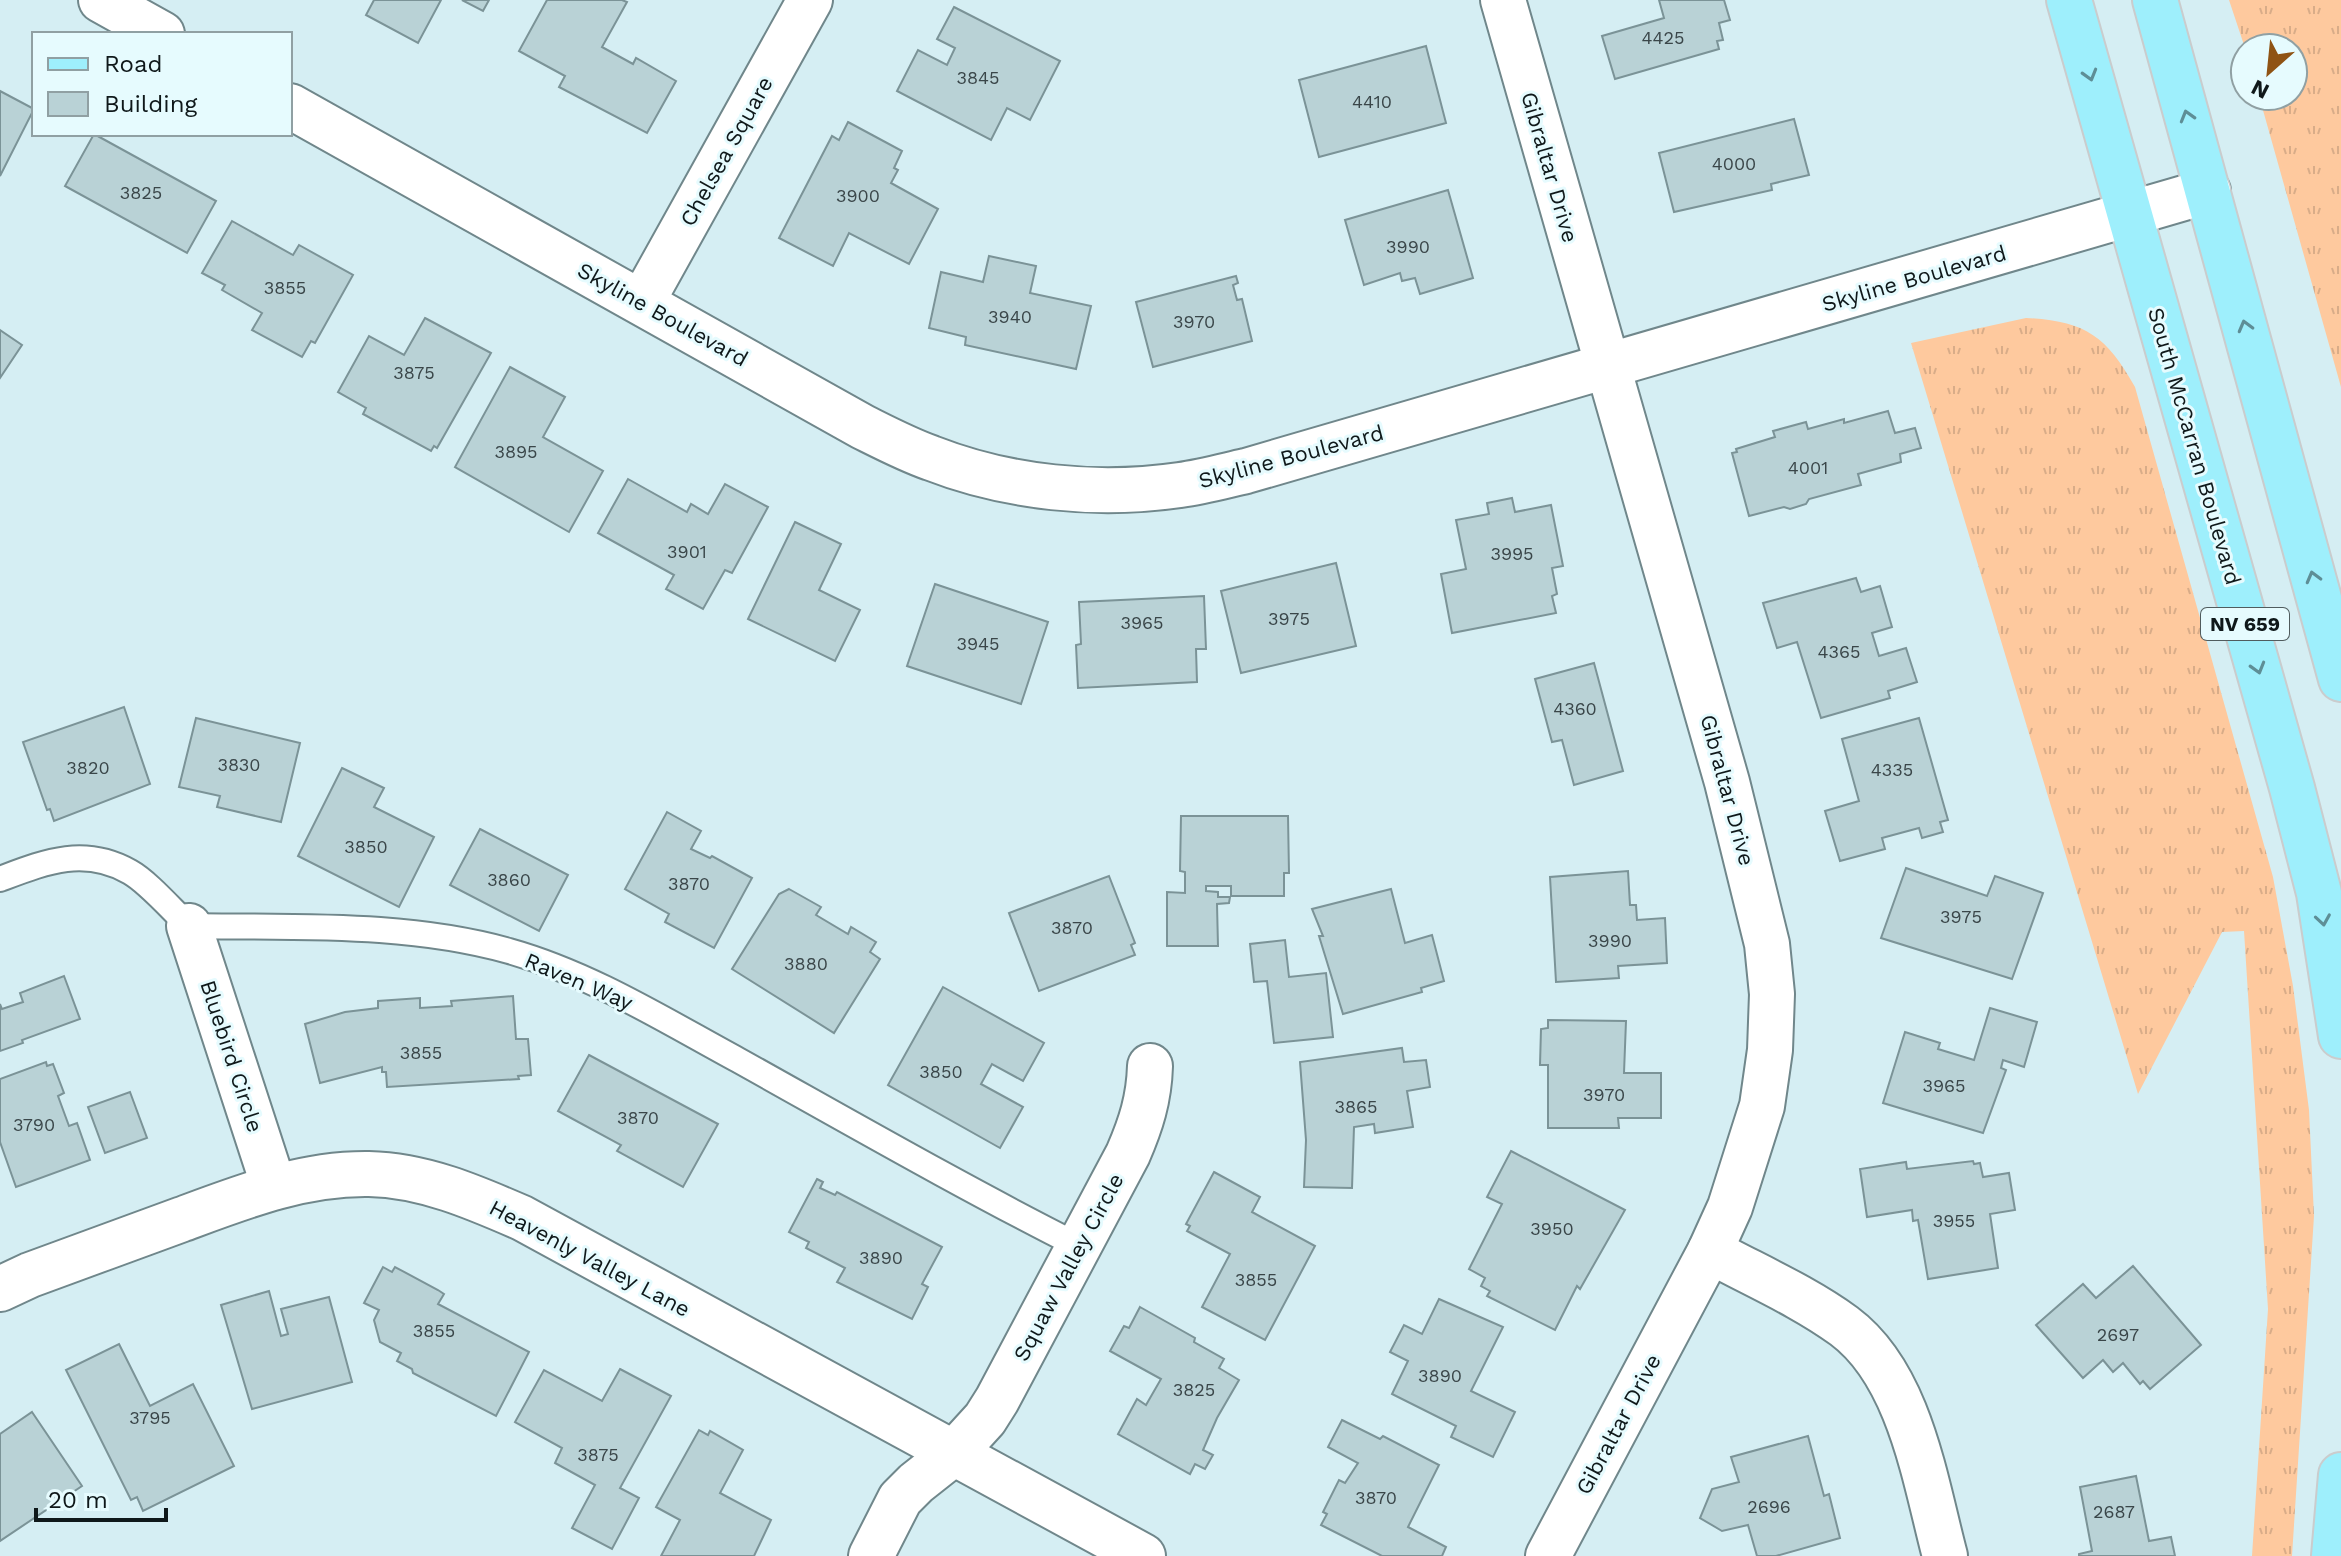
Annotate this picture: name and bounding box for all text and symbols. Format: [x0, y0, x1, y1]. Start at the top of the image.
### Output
house number: 4425 [1642, 27, 1684, 48]
legend [32, 32, 292, 136]
north arrow [2229, 32, 2309, 112]
text: Road [104, 50, 163, 78]
house number: 3845 [956, 67, 1000, 88]
one-way arrow [2081, 68, 2098, 82]
street label: Chelsea Square [675, 72, 778, 230]
text: N [2247, 75, 2273, 104]
street label: Gibraltar Drive [1516, 89, 1583, 245]
text: Building [104, 90, 197, 118]
house number: 4410 [1352, 91, 1392, 112]
one-way arrow [2180, 110, 2197, 124]
house number: 4000 [1712, 153, 1756, 174]
house number: 3825 [120, 182, 162, 203]
house number: 3900 [836, 185, 880, 206]
house number: 3990 [1386, 236, 1430, 257]
street label: Skyline Boulevard [1819, 240, 2009, 317]
street label: Skyline Boulevard [573, 257, 752, 372]
house number: 3855 [264, 277, 306, 298]
street label: South McCarran Boulevard [2143, 305, 2246, 588]
house number: 3940 [988, 306, 1032, 327]
house number: 3970 [1173, 311, 1215, 332]
one-way arrow [2238, 319, 2255, 333]
house number: 3875 [393, 362, 435, 383]
street label: Skyline Boulevard [1196, 420, 1386, 493]
house number: 3895 [494, 441, 538, 462]
house number: 4001 [1788, 457, 1828, 478]
house number: 3901 [667, 541, 707, 562]
house number: 3995 [1490, 543, 1534, 564]
one-way arrow [2306, 570, 2323, 584]
house number: 3975 [1268, 608, 1310, 629]
road number: NV 659 [2201, 608, 2289, 640]
house number: 3965 [1120, 612, 1164, 633]
house number: 3945 [956, 633, 1000, 654]
house number: 4365 [1818, 641, 1860, 662]
one-way arrow [2249, 661, 2265, 675]
house number: 4360 [1553, 698, 1597, 719]
street label: Gibraltar Drive [1695, 712, 1760, 868]
house number: 3830 [218, 754, 260, 775]
house number: 3820 [66, 757, 110, 778]
house number: 4335 [1871, 759, 1913, 780]
house number: 3850 [344, 836, 388, 857]
house number: 3860 [487, 869, 531, 890]
house number: 3870 [668, 873, 710, 894]
house number: 3975 [1940, 906, 1982, 927]
one-way arrow [2314, 913, 2331, 927]
house number: 3870 [1051, 917, 1093, 938]
house number: 3990 [1588, 930, 1632, 951]
street label: Raven Way [521, 948, 637, 1016]
house number: 3880 [784, 953, 828, 974]
street label: Bluebird Circle [195, 977, 268, 1135]
house number: 3855 [400, 1042, 442, 1063]
house number: 3850 [919, 1061, 963, 1082]
house number: 3965 [1922, 1075, 1966, 1096]
house number: 3970 [1583, 1084, 1625, 1105]
house number: 3865 [1334, 1096, 1378, 1117]
house number: 3870 [617, 1107, 659, 1128]
house number: 3790 [13, 1114, 55, 1135]
street label: Squaw Valley Circle [1008, 1169, 1129, 1365]
street label: Heavenly Valley Lane [485, 1195, 694, 1322]
house number: 3955 [1933, 1210, 1975, 1231]
house number: 3950 [1530, 1218, 1574, 1239]
house number: 3890 [859, 1247, 903, 1268]
house number: 3855 [1235, 1269, 1277, 1290]
house number: 3855 [413, 1320, 455, 1341]
house number: 2697 [2097, 1324, 2139, 1345]
street label: Gibraltar Drive [1571, 1350, 1666, 1499]
house number: 3890 [1418, 1365, 1462, 1386]
house number: 3825 [1173, 1379, 1215, 1400]
house number: 3795 [129, 1407, 171, 1428]
house number: 3875 [577, 1444, 619, 1465]
scale bar [36, 1472, 166, 1522]
text: 20 m [48, 1486, 108, 1514]
house number: 3870 [1355, 1487, 1397, 1508]
house number: 2696 [1747, 1496, 1791, 1517]
house number: 2687 [2093, 1501, 2135, 1522]

